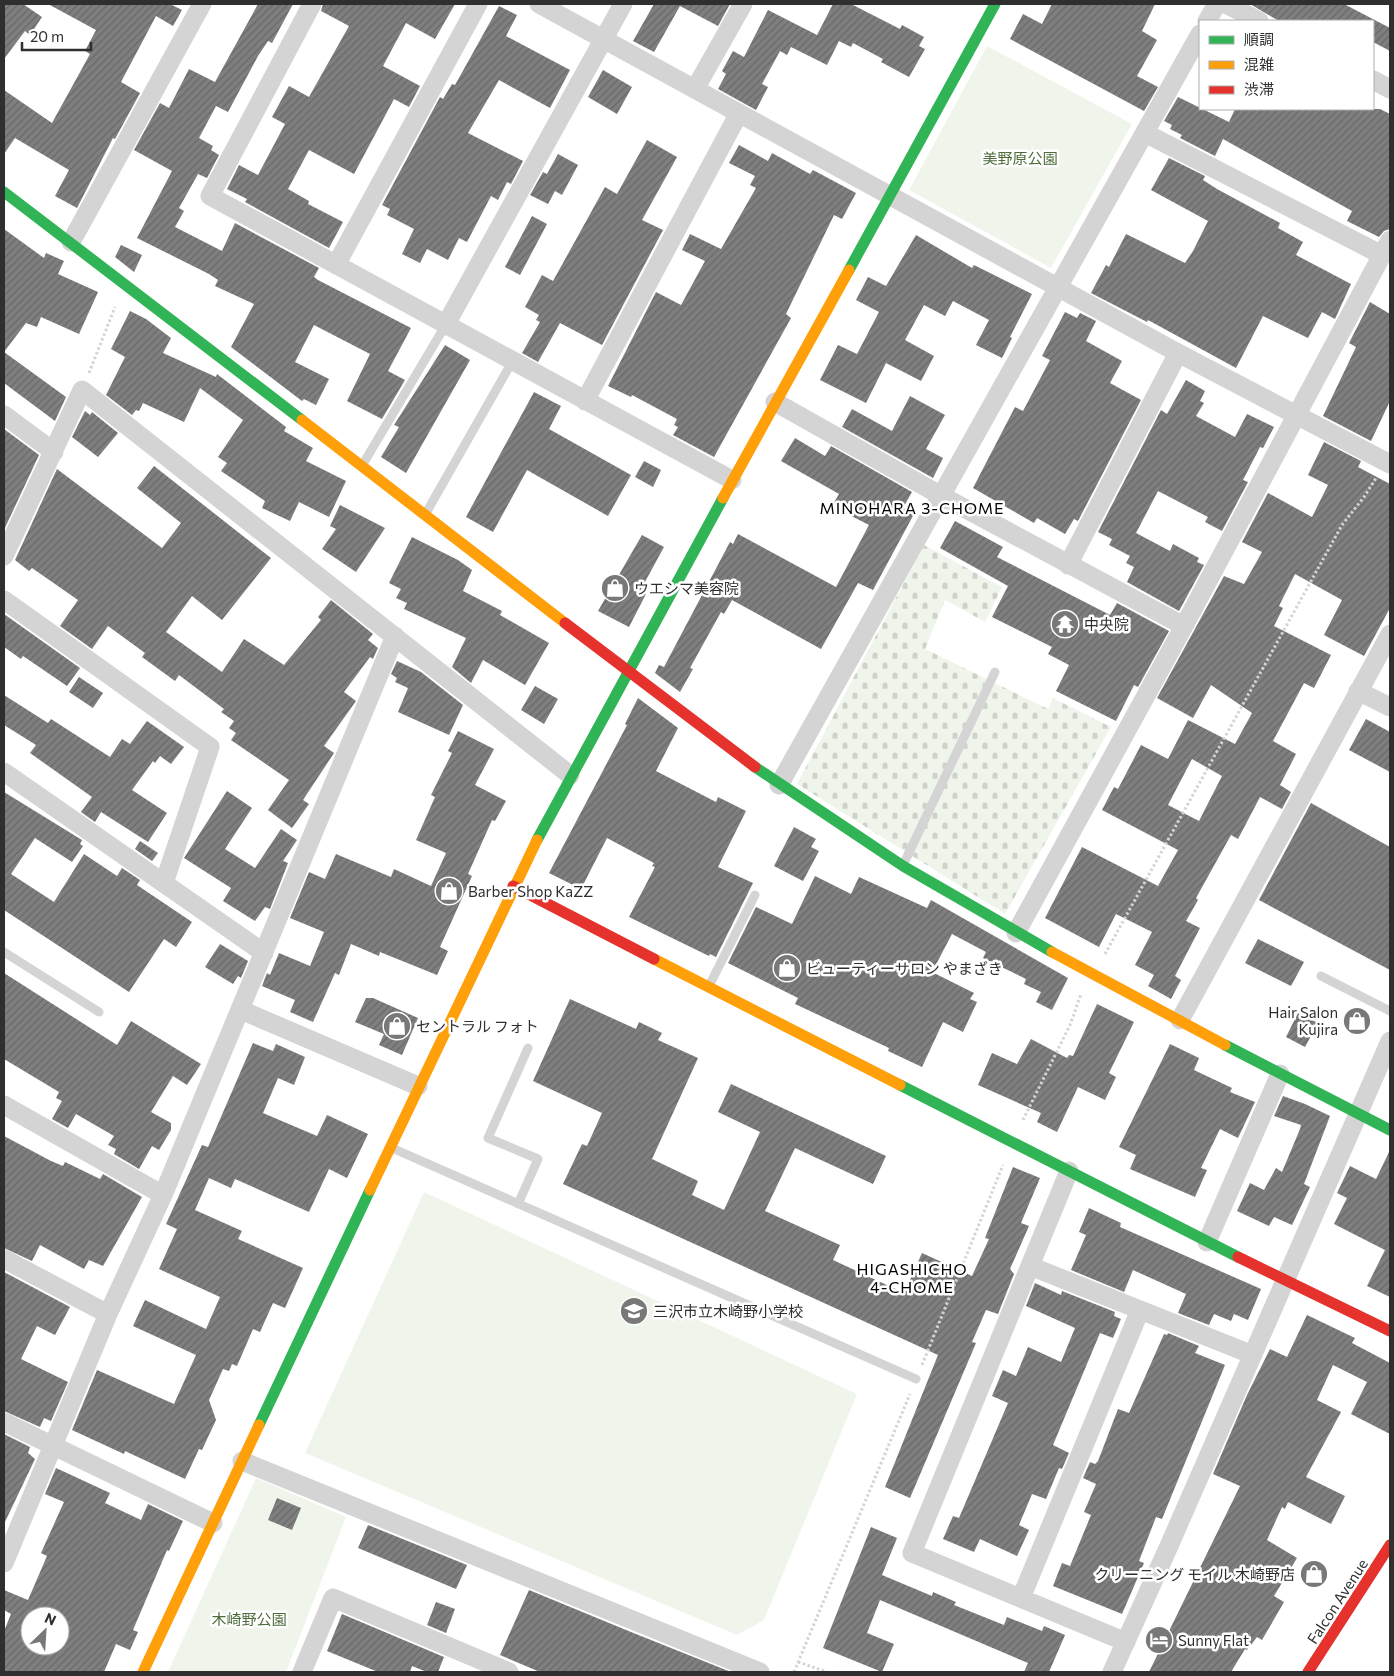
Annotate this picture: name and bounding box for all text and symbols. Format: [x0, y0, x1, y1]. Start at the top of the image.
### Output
scale bar [22, 20, 91, 52]
legend [1199, 20, 1374, 110]
text: 20 m [30, 27, 64, 45]
text: 順調 [1244, 30, 1274, 48]
text: 混雑 [1244, 55, 1274, 73]
text: 渋滞 [1244, 80, 1274, 98]
park label: 美野原公園 [982, 149, 1058, 167]
district label: MINOHARA 3-CHOME [819, 498, 1005, 517]
shop icon: ウエシマ美容院 [600, 573, 630, 603]
place label: ウエシマ美容院 [634, 579, 739, 597]
temple icon: 中央院 [1050, 609, 1080, 639]
place label: 中央院 [1084, 615, 1129, 633]
shop icon: Barber Shop KaZZ [434, 876, 464, 906]
place label: Barber Shop KaZZ [468, 882, 593, 900]
shop icon: ビューティーサロン やまざき [772, 953, 802, 983]
place label: ビューティーサロン やまざき [806, 959, 1003, 977]
place label: Hair Salon Kujira [1268, 1003, 1338, 1038]
shop icon: Hair Salon Kujira [1342, 1006, 1372, 1036]
shop icon: セントラル フォト [382, 1011, 412, 1041]
place label: セントラル フォト [416, 1017, 539, 1035]
district label: HIGASHICHO 4-CHOME [856, 1259, 968, 1296]
school or university icon: 三沢市立木崎野小学校 [619, 1296, 649, 1326]
place label: 三沢市立木崎野小学校 [653, 1302, 803, 1320]
street label: Falcon Avenue [1303, 1555, 1371, 1647]
shop icon: クリーニング モイル 木崎野店 [1299, 1559, 1329, 1589]
place label: クリーニング モイル 木崎野店 [1094, 1565, 1295, 1583]
north arrow [20, 1606, 70, 1656]
text: N [42, 1609, 59, 1629]
park label: 木崎野公園 [211, 1610, 287, 1628]
hotel icon: Sunny Flat [1144, 1625, 1174, 1655]
place label: Sunny Flat [1178, 1631, 1249, 1649]

